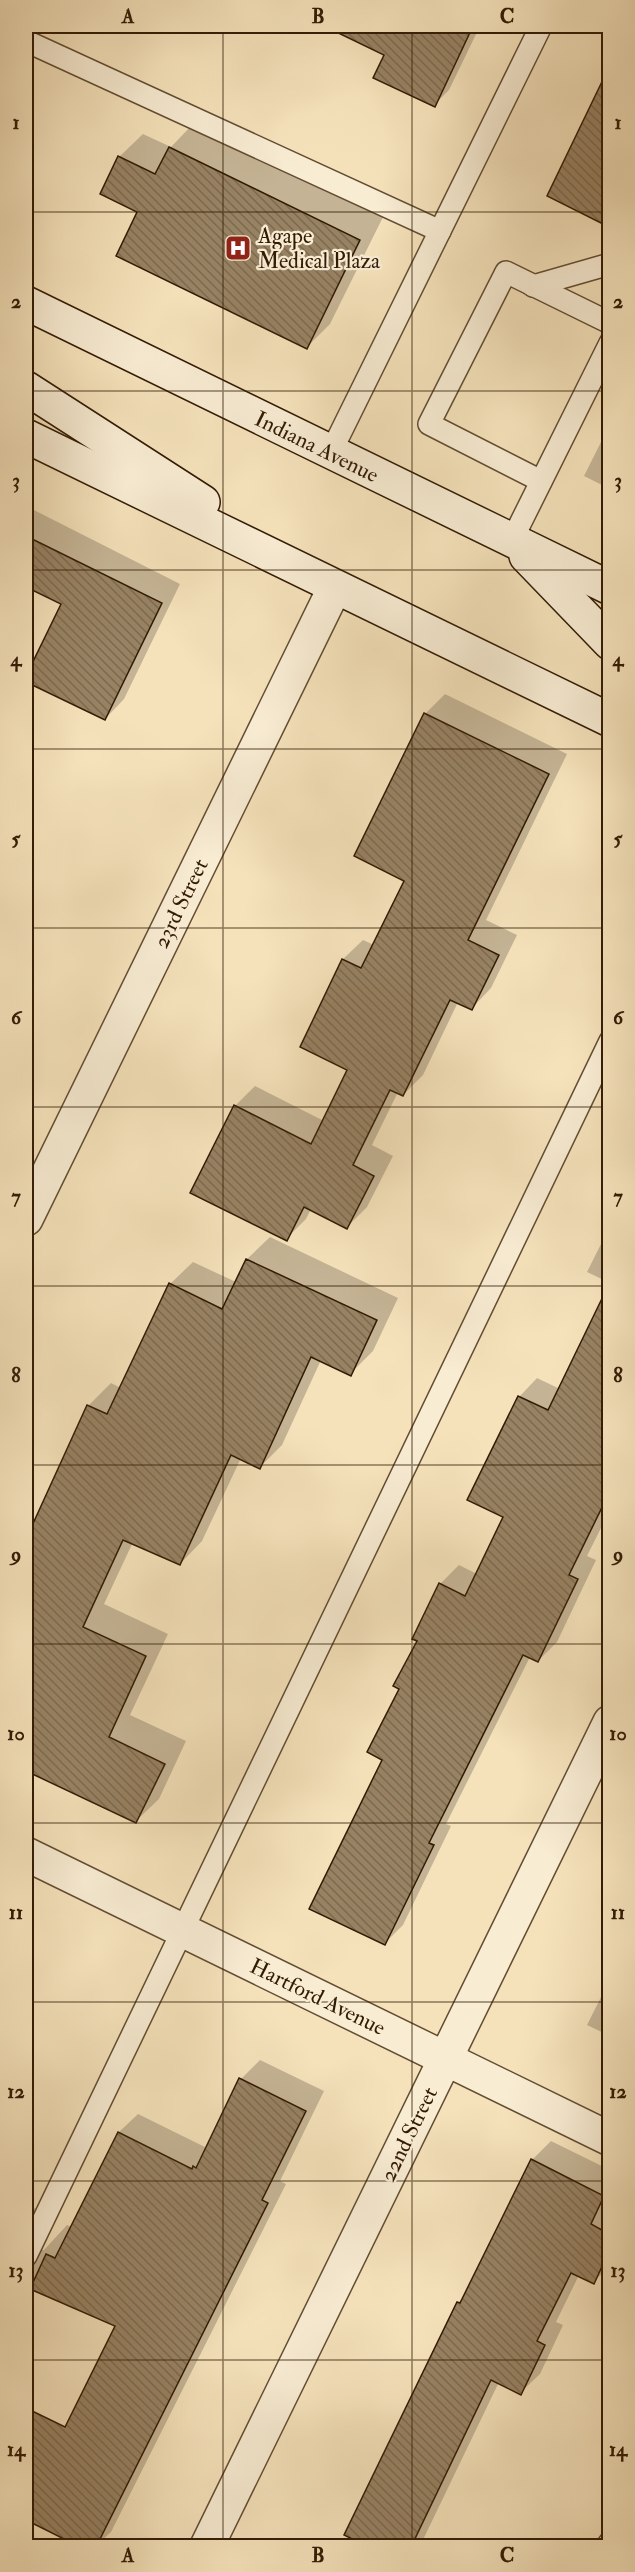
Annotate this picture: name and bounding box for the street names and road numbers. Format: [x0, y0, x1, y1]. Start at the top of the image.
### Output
street label: Indiana Avenue [250, 405, 383, 489]
street label: 23rd Street [147, 854, 215, 953]
street label: Hartford Avenue [245, 1952, 390, 2042]
street label: 22nd Street [374, 2082, 444, 2186]

